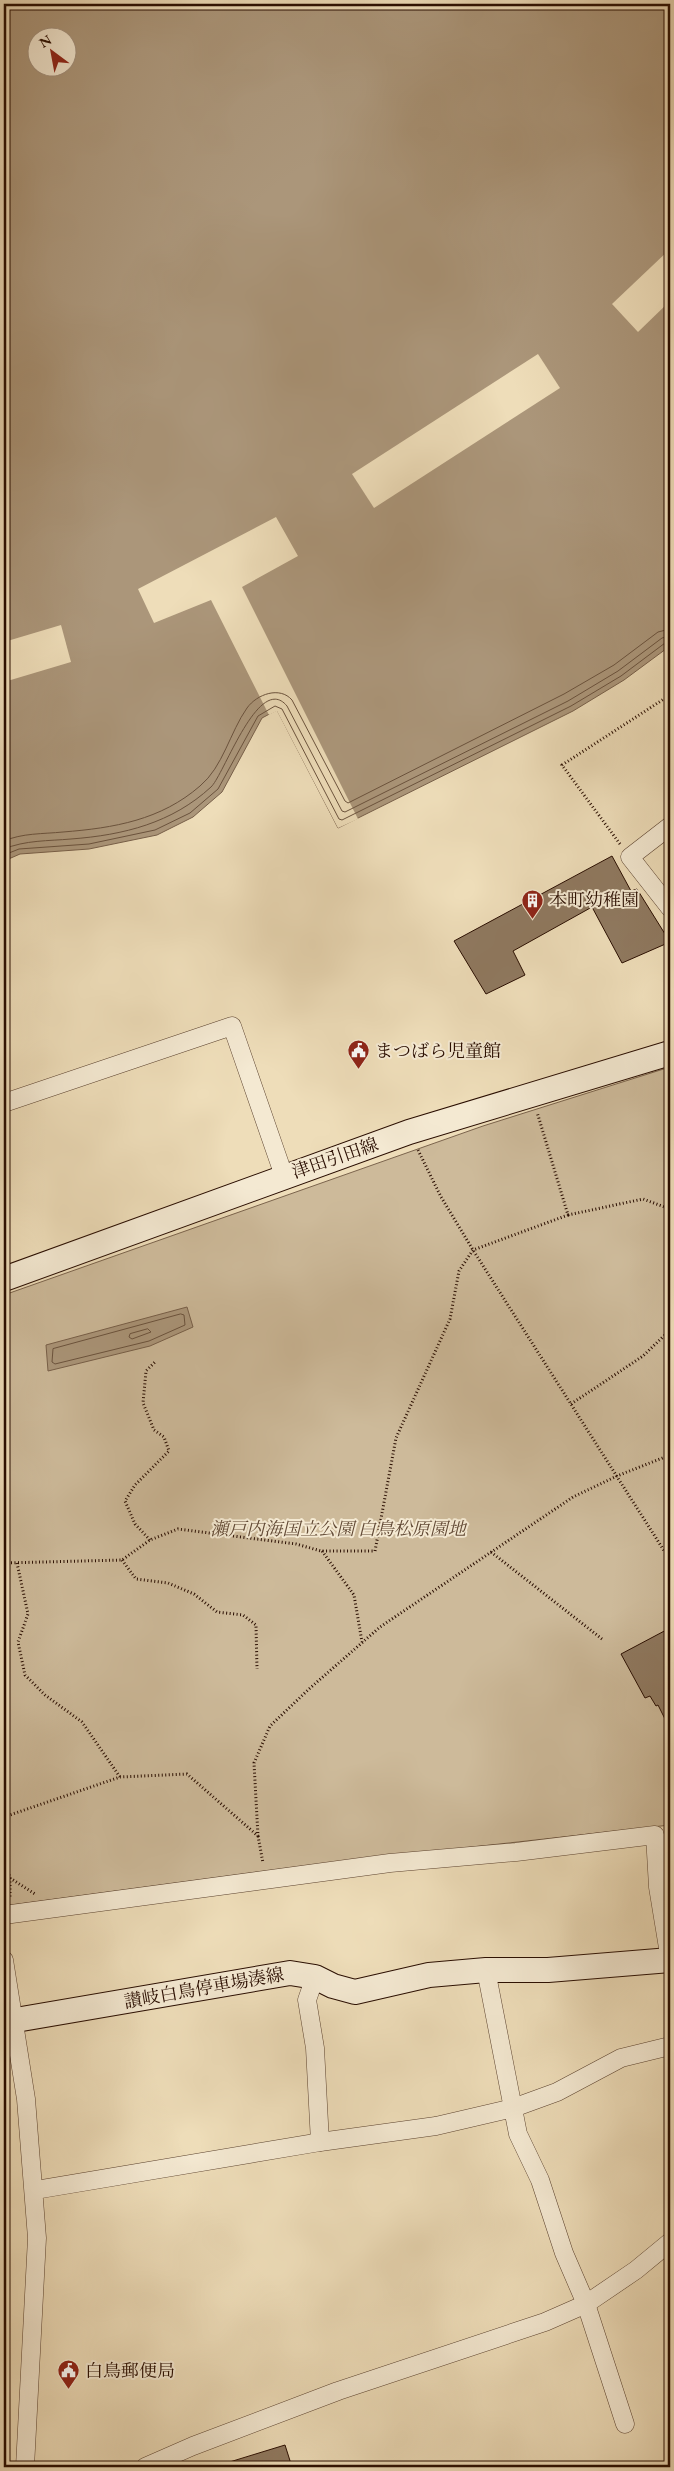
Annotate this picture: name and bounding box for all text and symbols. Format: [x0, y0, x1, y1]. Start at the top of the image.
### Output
north arrow [28, 28, 78, 78]
text: N [36, 30, 55, 52]
building icon: 本町幼稚園 [521, 888, 545, 919]
place label: 本町幼稚園 [549, 888, 639, 911]
public building icon: まつばら児童館 [347, 1039, 371, 1070]
place label: まつばら児童館 [375, 1039, 501, 1062]
street label: 津田引田線 [289, 1132, 381, 1183]
park label: 瀬戸内海国立公園 白鳥松原園地 [210, 1517, 468, 1540]
street label: 讃岐白鳥停車場湊線 [122, 1962, 286, 2013]
public building icon: 白鳥郵便局 [57, 2359, 81, 2390]
place label: 白鳥郵便局 [85, 2359, 175, 2382]

